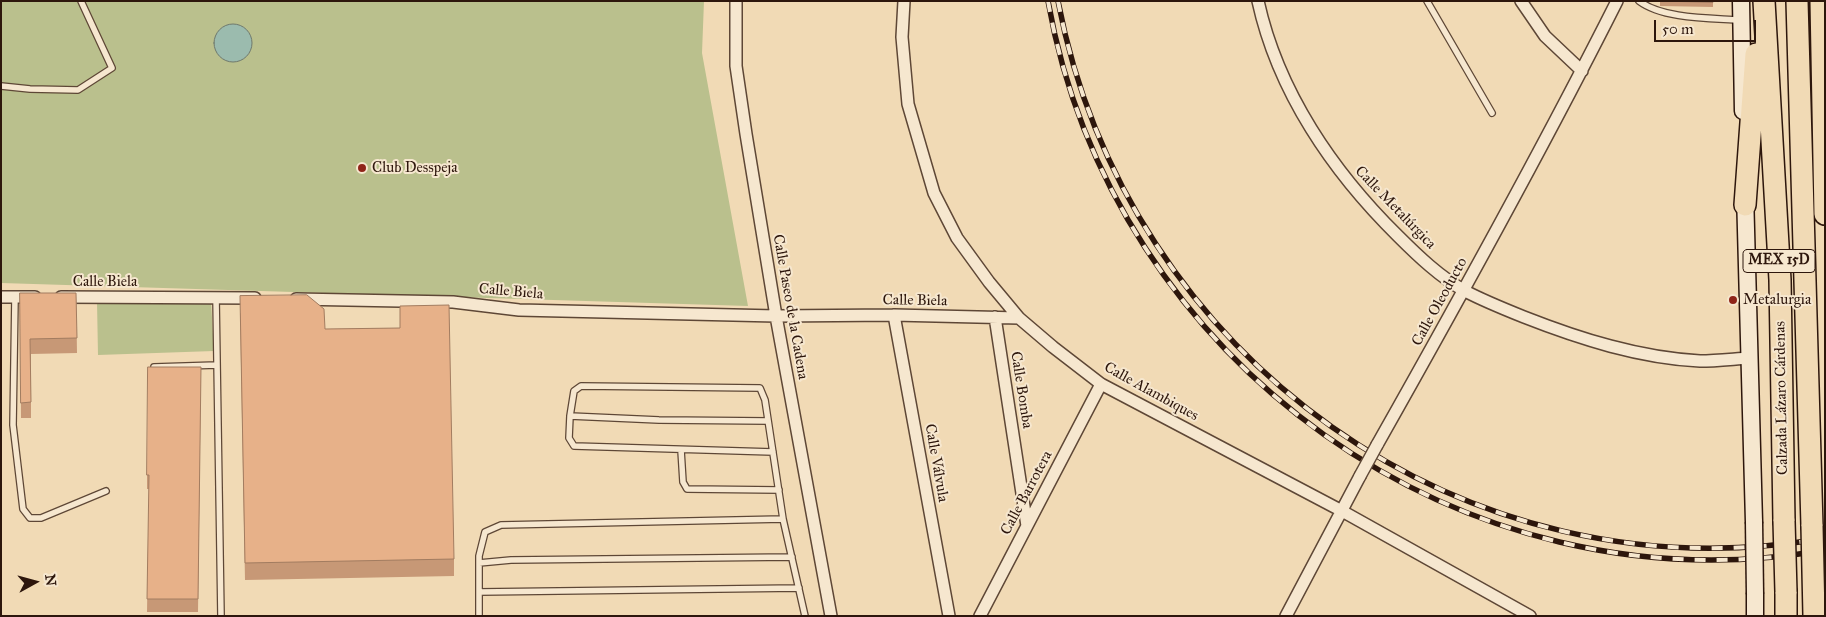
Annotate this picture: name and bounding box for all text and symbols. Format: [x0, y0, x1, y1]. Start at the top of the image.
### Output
scale bar [1656, 10, 1758, 42]
text: 50 m [1662, 20, 1694, 38]
place label: Club Desspeja [372, 159, 457, 177]
marker: Club Desspeja [356, 162, 368, 174]
street label: Calle Metalúrgica [1351, 163, 1439, 253]
street label: Calle Paseo de la Cadena [768, 233, 812, 381]
road number: MEX 15D [1743, 250, 1815, 272]
street label: Calle Oleoducto [1408, 255, 1472, 349]
street label: Calle Biela [73, 273, 137, 291]
street label: Calle Biela [478, 280, 544, 304]
street label: Calle Biela [883, 291, 947, 311]
place label: Metalurgia [1743, 291, 1811, 309]
marker: Metalurgia [1727, 294, 1739, 306]
street label: Calzada Lázaro Cárdenas [1772, 321, 1792, 475]
street label: Calle Bomba [1006, 350, 1036, 430]
street label: Calle Alambiques [1101, 359, 1201, 425]
street label: Calle Válvula [920, 422, 952, 504]
street label: Calle Barrotera [997, 448, 1057, 538]
north arrow [10, 557, 60, 607]
text: N [41, 573, 60, 587]

